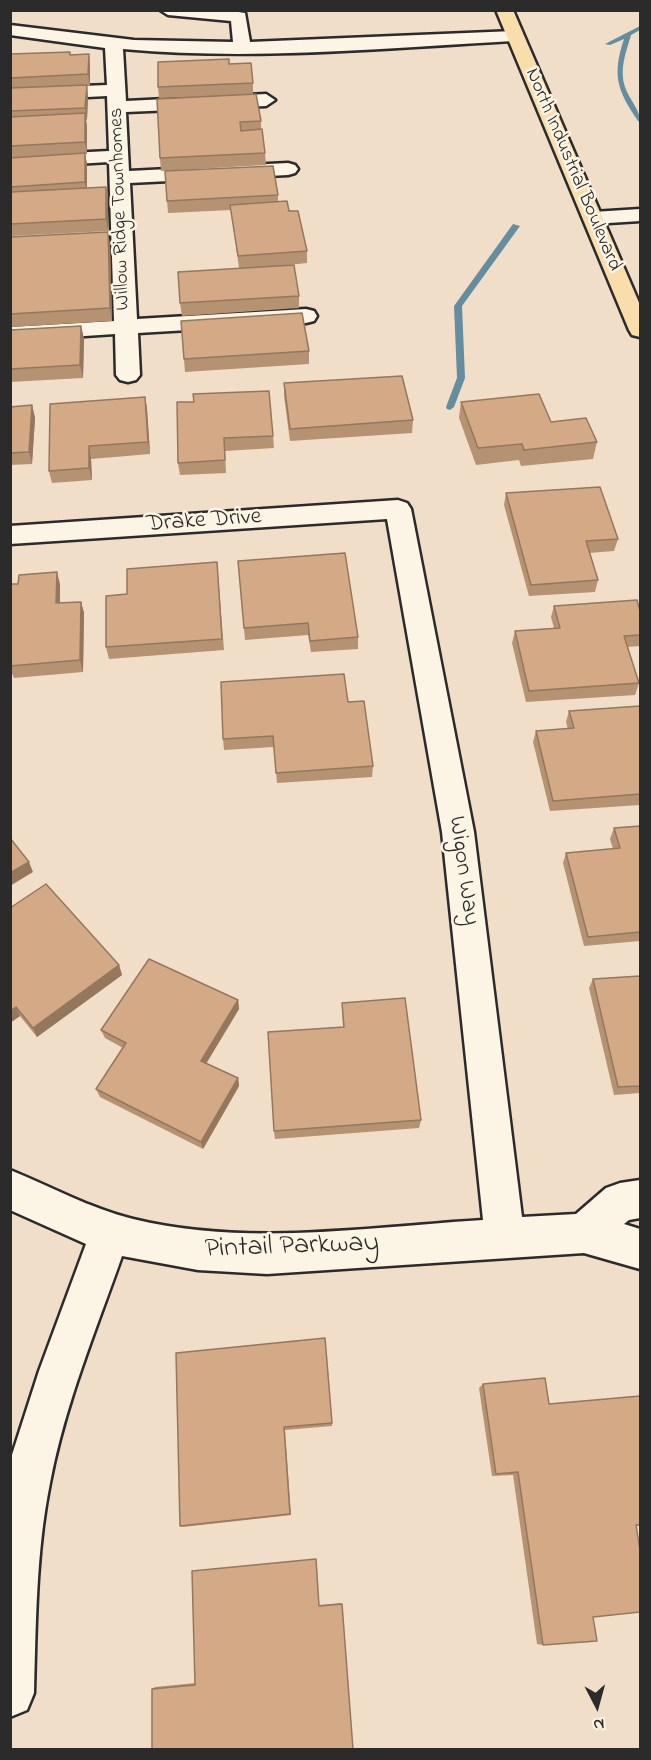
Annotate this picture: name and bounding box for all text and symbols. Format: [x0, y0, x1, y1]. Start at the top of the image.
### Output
street label: North Industrial Boulevard [518, 65, 626, 275]
street label: Willow Ridge Townhomes [105, 107, 137, 311]
street label: Drake Drive [145, 504, 263, 540]
street label: Wigon Way [440, 814, 484, 928]
street label: Pintail Parkway [204, 1228, 380, 1268]
north arrow [567, 1676, 627, 1736]
text: N [592, 1711, 606, 1736]

